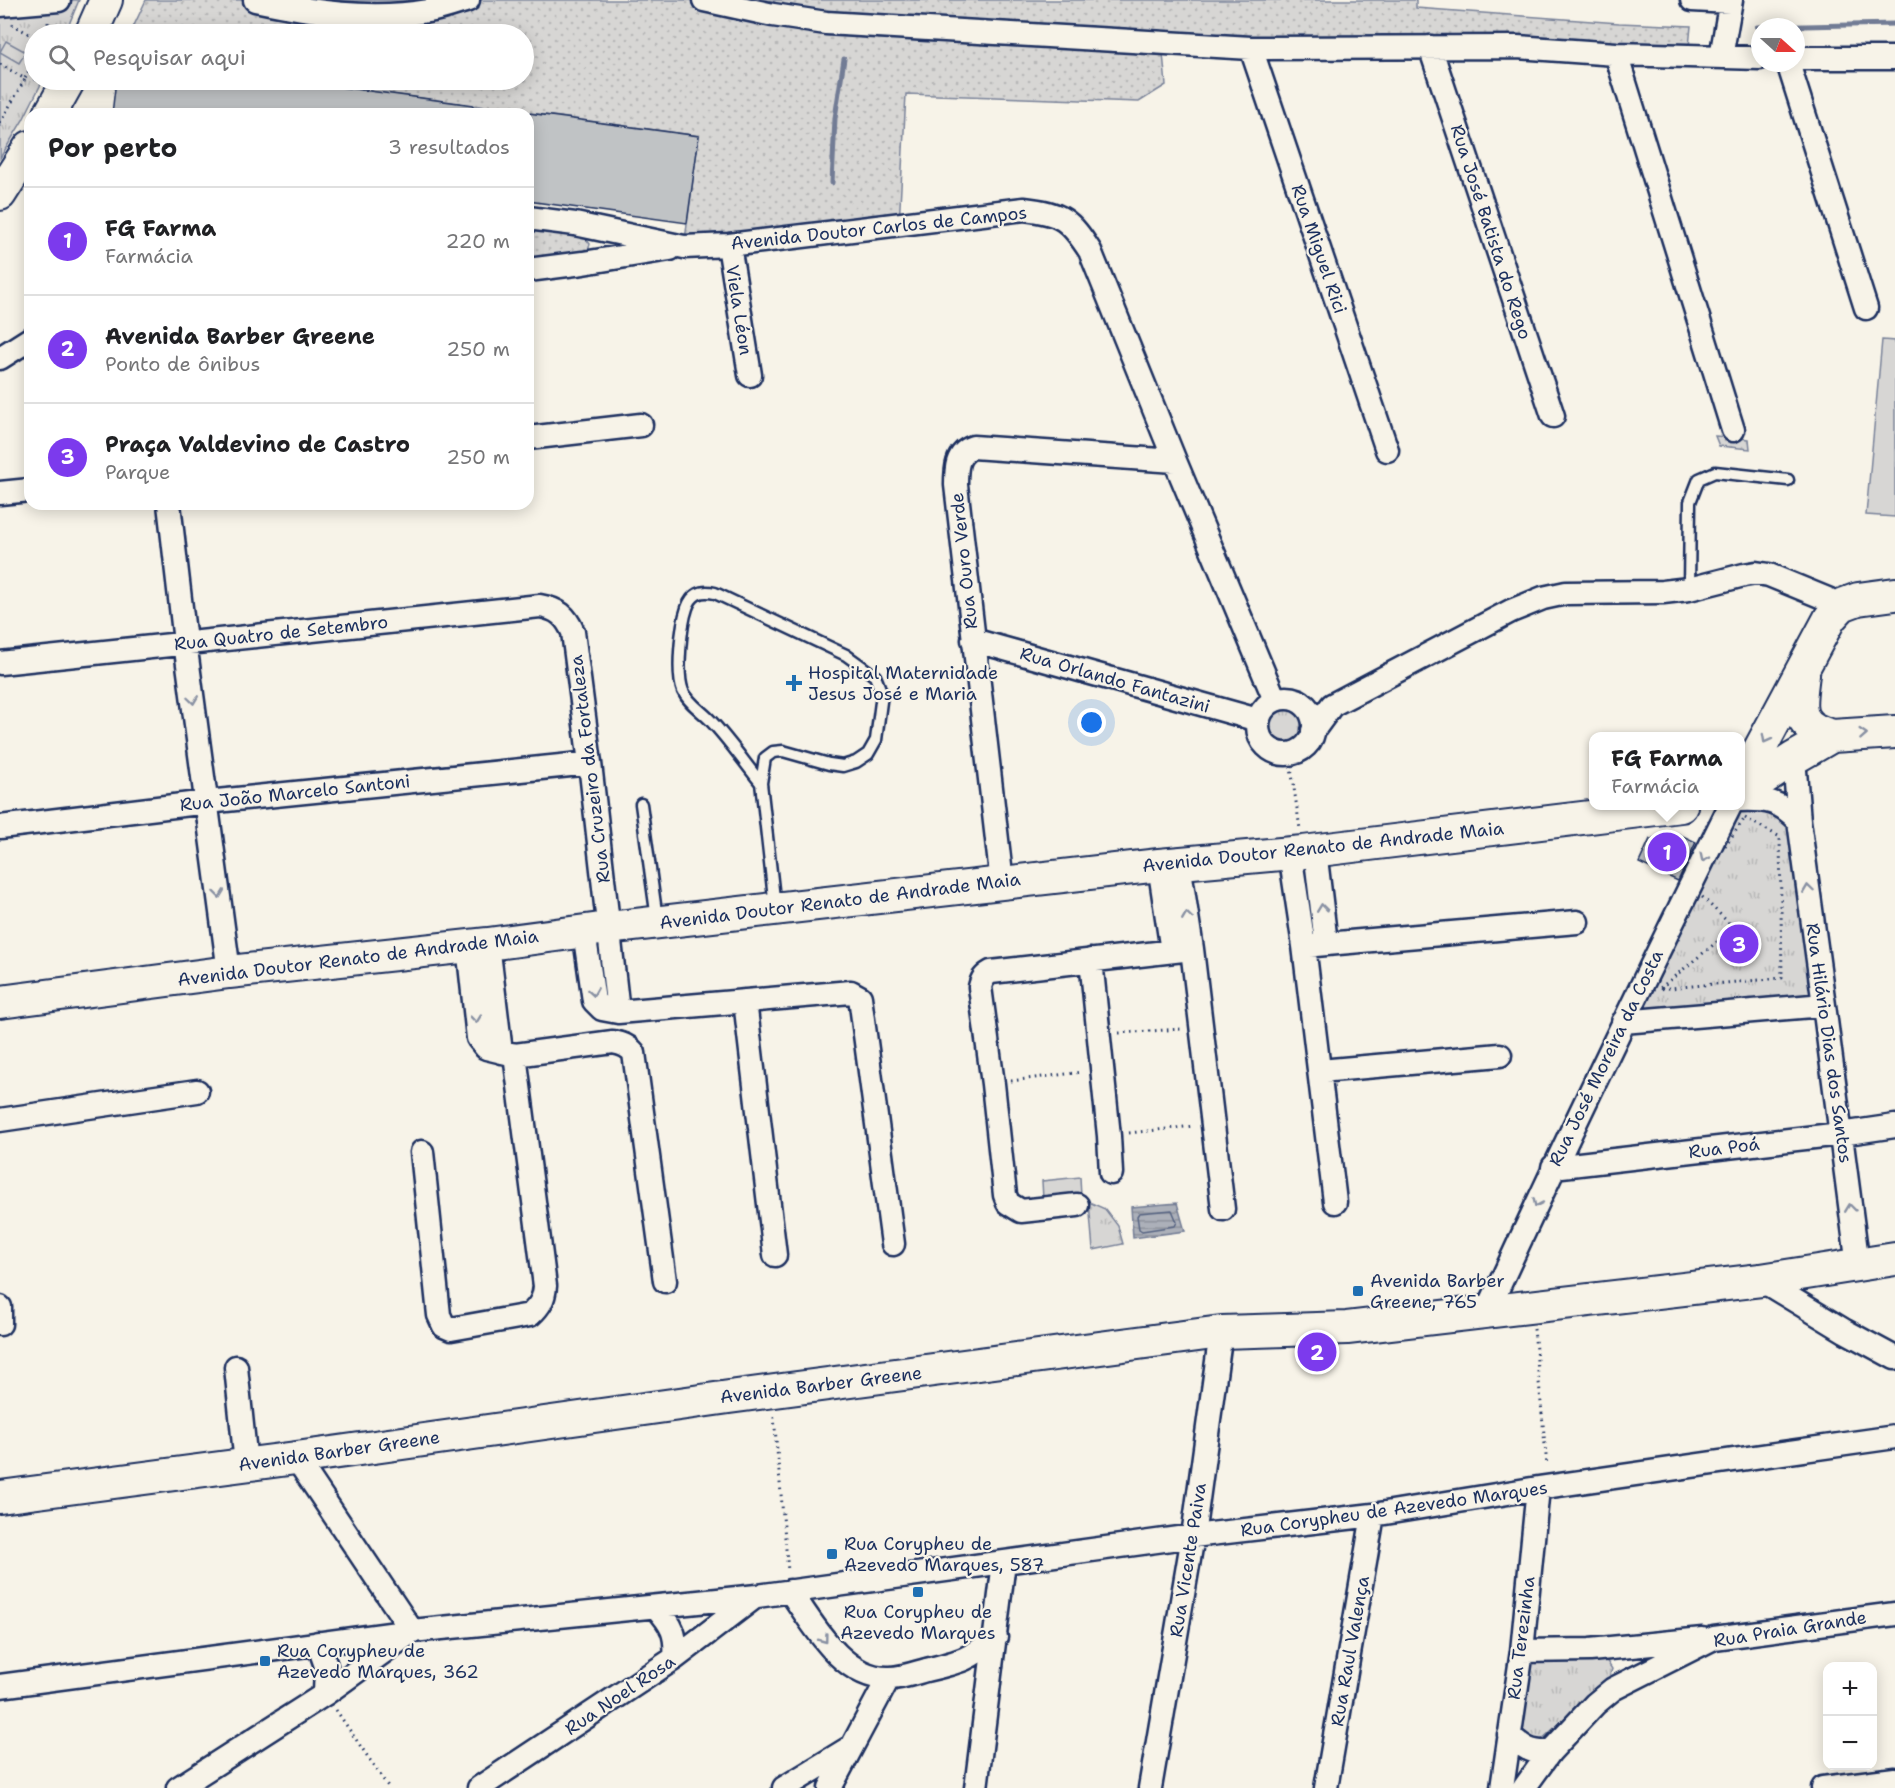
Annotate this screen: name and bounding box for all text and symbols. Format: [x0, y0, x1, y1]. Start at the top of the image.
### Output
north arrow [1751, 18, 1805, 72]
search box [24, 24, 534, 90]
icon: search [45, 41, 78, 74]
text: Pesquisar aqui [93, 43, 246, 72]
street label: Rua José Batista do Rego [1445, 121, 1537, 343]
text: Por perto [48, 130, 177, 165]
text: 3 resultados [388, 134, 510, 160]
street label: Rua Miguel Rici [1286, 181, 1352, 317]
street label: Avenida Doutor Carlos de Campos [730, 201, 1028, 255]
text: FG Farma [105, 214, 216, 243]
text: 1 [63, 228, 72, 254]
text: 220 m [446, 228, 510, 254]
text: Farmácia [105, 243, 193, 269]
street label: Viela Léon [720, 263, 758, 357]
text: Avenida Barber Greene [105, 322, 375, 351]
text: 2 [61, 336, 75, 362]
text: 250 m [446, 336, 510, 362]
text: Ponto de ônibus [105, 351, 260, 377]
text: Praça Valdevino de Castro [105, 430, 410, 459]
text: 3 [61, 444, 75, 470]
text: 250 m [446, 444, 510, 470]
text: Parque [105, 459, 170, 485]
street label: Rua Ouro Verde [945, 492, 983, 630]
street label: Rua Quatro de Setembro [173, 610, 389, 656]
street label: Rua Orlando Fantazini [1017, 641, 1213, 719]
street label: Rua Cruzeiro da Fortaleza [564, 654, 616, 884]
place label: Hospital Maternidade Jesus José e Maria [808, 661, 998, 706]
marker: Hospital Maternidade Jesus José e Maria [785, 674, 803, 692]
one-way arrow [186, 696, 198, 705]
your location [1077, 708, 1106, 737]
one-way arrow [1859, 728, 1868, 741]
popup [1589, 732, 1745, 810]
one-way arrow [1762, 733, 1773, 743]
text: FG Farma [1611, 744, 1723, 773]
street label: Rua João Marcelo Santoni [179, 769, 411, 817]
text: Farmácia [1611, 773, 1699, 799]
street label: Avenida Doutor Renato de Andrade Maia [1141, 816, 1505, 878]
pin: 1 [1648, 830, 1686, 874]
one-way arrow [1700, 851, 1711, 862]
street label: Avenida Doutor Renato de Andrade Maia [658, 867, 1022, 935]
one-way arrow [1803, 885, 1815, 894]
one-way arrow [212, 889, 225, 898]
one-way arrow [1316, 904, 1329, 913]
one-way arrow [1181, 912, 1193, 921]
street label: Rua Hilário Dias dos Santos [1800, 921, 1858, 1165]
pin: 3 [1720, 922, 1758, 966]
street label: Avenida Doutor Renato de Andrade Maia [176, 924, 540, 992]
street label: Rua José Moreira da Costa [1543, 946, 1669, 1170]
one-way arrow [586, 987, 598, 996]
one-way arrow [469, 1014, 482, 1023]
street label: Rua Poá [1687, 1132, 1761, 1164]
one-way arrow [1532, 1197, 1544, 1208]
one-way arrow [1845, 1203, 1857, 1212]
place label: Avenida Barber Greene, 765 [1370, 1269, 1505, 1314]
marker: Avenida Barber Greene, 765 [1351, 1284, 1365, 1298]
pin: 2 [1298, 1330, 1336, 1374]
street label: Avenida Barber Greene [719, 1361, 923, 1409]
street label: Avenida Barber Greene [237, 1425, 441, 1477]
street label: Rua Corypheu de Azevedo Marques [1239, 1476, 1549, 1542]
street label: Rua Vicente Paiva [1164, 1481, 1212, 1639]
place label: Rua Corypheu de Azevedo Marques, 587 [844, 1532, 1044, 1577]
marker: Rua Corypheu de Azevedo Marques, 587 [825, 1547, 839, 1561]
street label: Rua Raul Valença [1325, 1574, 1375, 1728]
street label: Rua Terezinha [1502, 1575, 1540, 1701]
marker: Rua Corypheu de Azevedo Marques [911, 1585, 925, 1599]
place label: Rua Corypheu de Azevedo Marques [840, 1600, 996, 1645]
street label: Rua Praia Grande [1712, 1605, 1868, 1653]
one-way arrow [816, 1632, 827, 1643]
place label: Rua Corypheu de Azevedo Marques, 362 [277, 1639, 479, 1684]
street label: Rua Noel Rosa [560, 1649, 680, 1741]
marker: Rua Corypheu de Azevedo Marques, 362 [258, 1654, 272, 1668]
map controls [1823, 1662, 1877, 1770]
button: + [1823, 1662, 1877, 1716]
button: − [1823, 1716, 1877, 1770]

